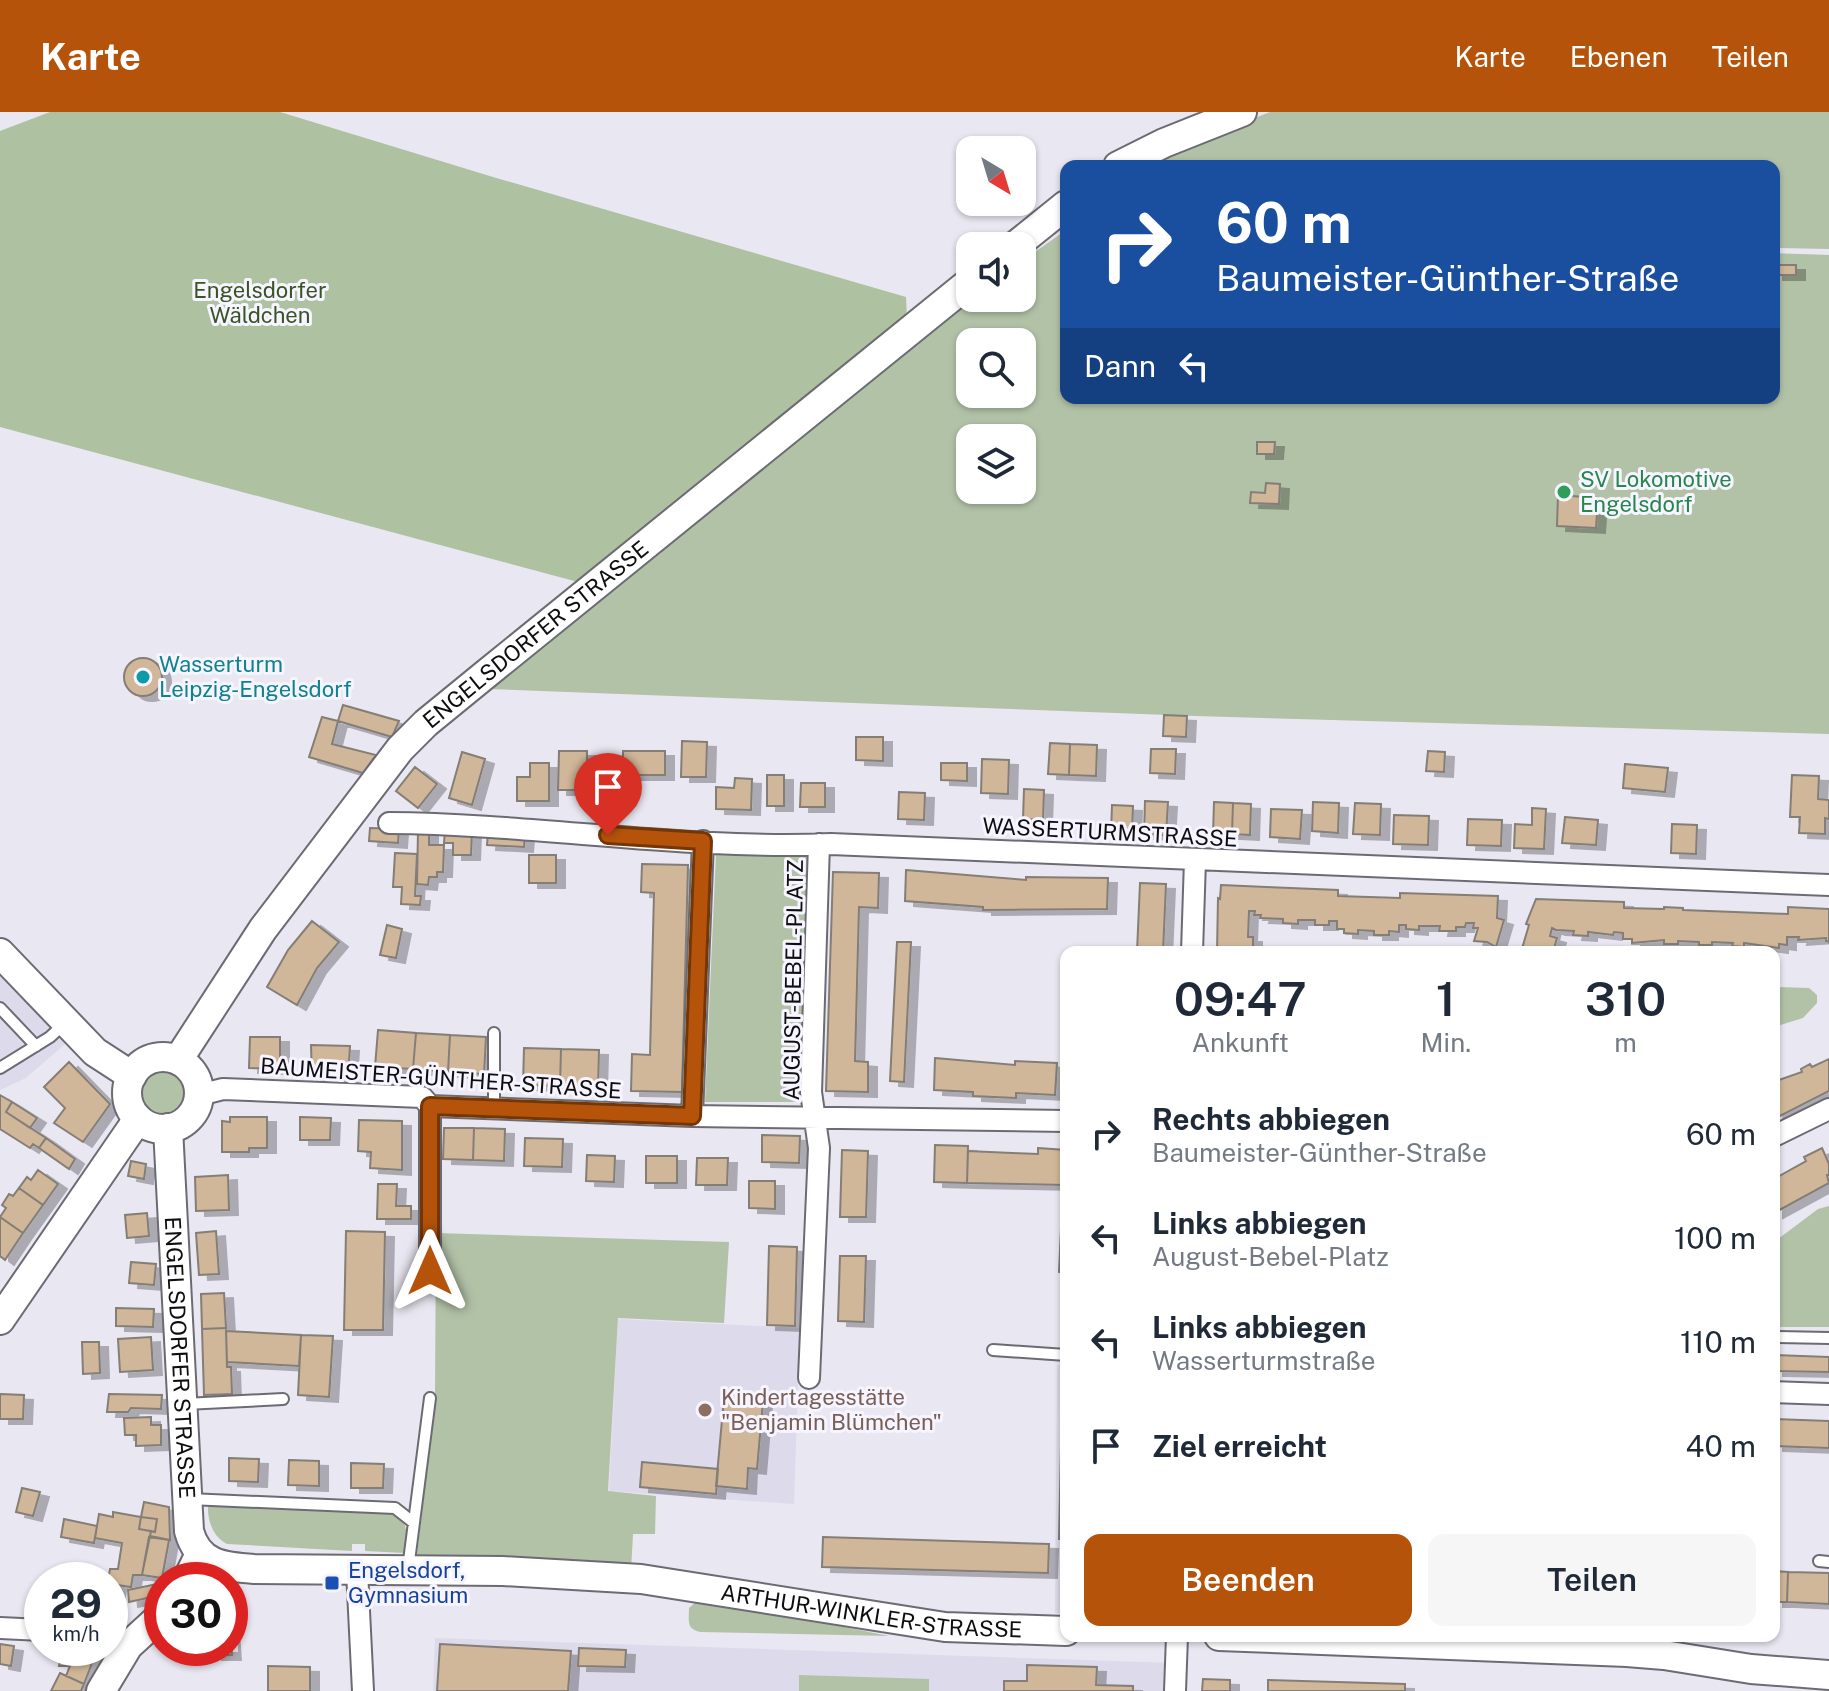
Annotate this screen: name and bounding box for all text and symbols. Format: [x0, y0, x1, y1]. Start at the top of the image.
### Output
text: Karte [40, 34, 141, 79]
text: Karte [1455, 40, 1526, 73]
text: Ebenen [1570, 40, 1668, 73]
text: Teilen [1712, 40, 1789, 73]
north arrow [956, 136, 1036, 216]
map controls [956, 136, 1036, 504]
text: 60 m [1216, 190, 1352, 256]
icon: right [1084, 192, 1188, 296]
button: sound [956, 232, 1036, 312]
text: Baumeister-Günther-Straße [1216, 257, 1679, 299]
park label: Engelsdorfer Wäldchen [193, 277, 327, 328]
button: search [956, 328, 1036, 408]
icon: left [1172, 344, 1216, 388]
text: Dann [1084, 348, 1156, 384]
button: layers [956, 424, 1036, 504]
place label: SV Lokomotive Engelsdorf [1580, 466, 1732, 517]
marker: SV Lokomotive Engelsdorf [1555, 483, 1573, 501]
street label: ENGELSDORFER STRASSE [418, 535, 653, 733]
place label: Wasserturm Leipzig-Engelsdorf [159, 651, 352, 702]
marker: Wasserturm Leipzig-Engelsdorf [134, 668, 152, 686]
pin [574, 753, 642, 835]
icon: arrive [586, 765, 630, 809]
street label: WASSERTURMSTRASSE [982, 812, 1238, 852]
street label: AUGUST-BEBEL-PLATZ [778, 859, 808, 1101]
text: 09:47 [1174, 970, 1307, 1027]
text: 1 [1436, 970, 1456, 1027]
text: 310 [1585, 970, 1666, 1027]
text: Ankunft [1192, 1027, 1289, 1058]
text: Min. [1421, 1027, 1471, 1058]
text: m [1614, 1027, 1637, 1058]
street label: BAUMEISTER-GÜNTHER-STRASSE [259, 1051, 623, 1104]
text: Rechts abbiegen [1152, 1101, 1390, 1137]
icon: right [1084, 1112, 1128, 1156]
text: 60 m [1686, 1116, 1756, 1152]
text: Baumeister-Günther-Straße [1152, 1137, 1487, 1168]
text: Links abbiegen [1152, 1205, 1367, 1241]
street label: ENGELSDORFER STRASSE [160, 1216, 200, 1499]
icon: left [1084, 1216, 1128, 1260]
text: 100 m [1674, 1220, 1756, 1256]
position arrow [388, 1229, 472, 1313]
text: August-Bebel-Platz [1152, 1241, 1389, 1272]
text: Links abbiegen [1152, 1309, 1367, 1345]
icon: left [1084, 1320, 1128, 1364]
text: 110 m [1680, 1324, 1756, 1360]
text: Wasserturmstraße [1152, 1345, 1376, 1376]
place label: Kindertagesstätte "Benjamin Blümchen" [721, 1384, 942, 1435]
marker: Kindertagesstätte "Benjamin Blümchen" [696, 1401, 714, 1419]
icon: arrive [1084, 1424, 1128, 1468]
text: Ziel erreicht [1152, 1428, 1327, 1464]
text: 40 m [1686, 1428, 1756, 1464]
button: Beenden [1084, 1534, 1412, 1626]
button: Teilen [1428, 1534, 1756, 1626]
place label: Engelsdorf, Gymnasium [348, 1557, 468, 1608]
speed limit sign: 30 [144, 1562, 248, 1666]
marker: Engelsdorf, Gymnasium [323, 1574, 341, 1592]
street label: ARTHUR-WINKLER-STRASSE [719, 1579, 1023, 1643]
text: 29 [50, 1580, 102, 1627]
text: km/h [52, 1622, 100, 1646]

